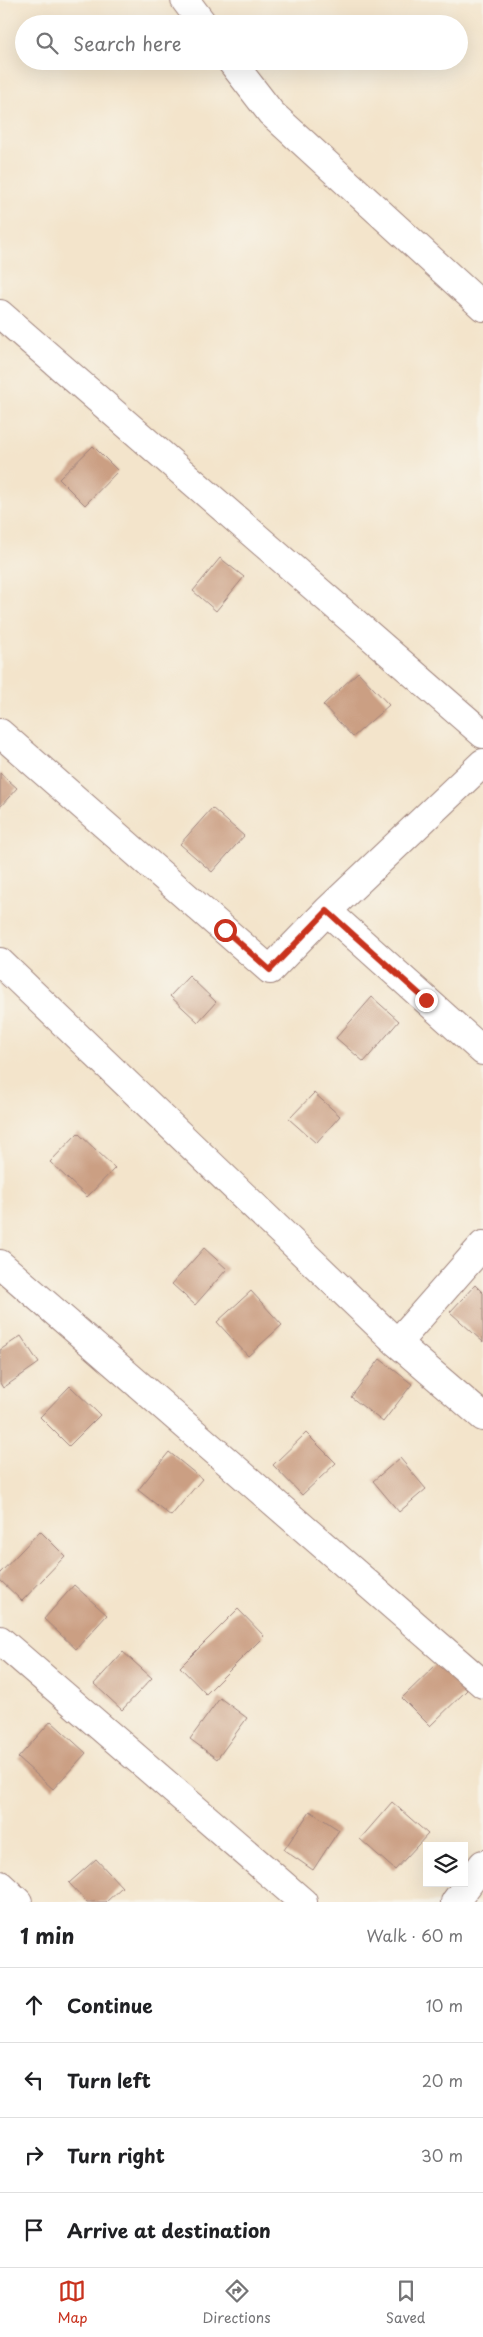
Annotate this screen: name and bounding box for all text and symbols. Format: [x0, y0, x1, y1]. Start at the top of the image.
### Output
search box [15, 15, 468, 70]
icon: search [33, 29, 61, 57]
text: Search here [73, 29, 182, 57]
route start [214, 919, 237, 942]
route end [415, 989, 438, 1012]
map controls [423, 1842, 468, 1887]
button: layers [423, 1842, 468, 1887]
text: 1 min [20, 1919, 74, 1951]
text: Walk · 60 m [366, 1923, 463, 1947]
icon: ahead [20, 1991, 48, 2019]
text: Continue [67, 1991, 153, 2019]
text: 10 m [426, 1993, 463, 2017]
icon: left [20, 2066, 48, 2094]
text: Turn left [67, 2066, 151, 2094]
text: 20 m [422, 2068, 463, 2092]
icon: right [20, 2141, 48, 2169]
text: Turn right [67, 2141, 165, 2169]
text: 30 m [421, 2143, 463, 2167]
icon: arrive [20, 2216, 48, 2244]
text: Arrive at destination [67, 2216, 271, 2244]
tab: Map [58, 2277, 87, 2328]
tab: Directions [203, 2277, 271, 2328]
tab: Saved [386, 2277, 425, 2328]

